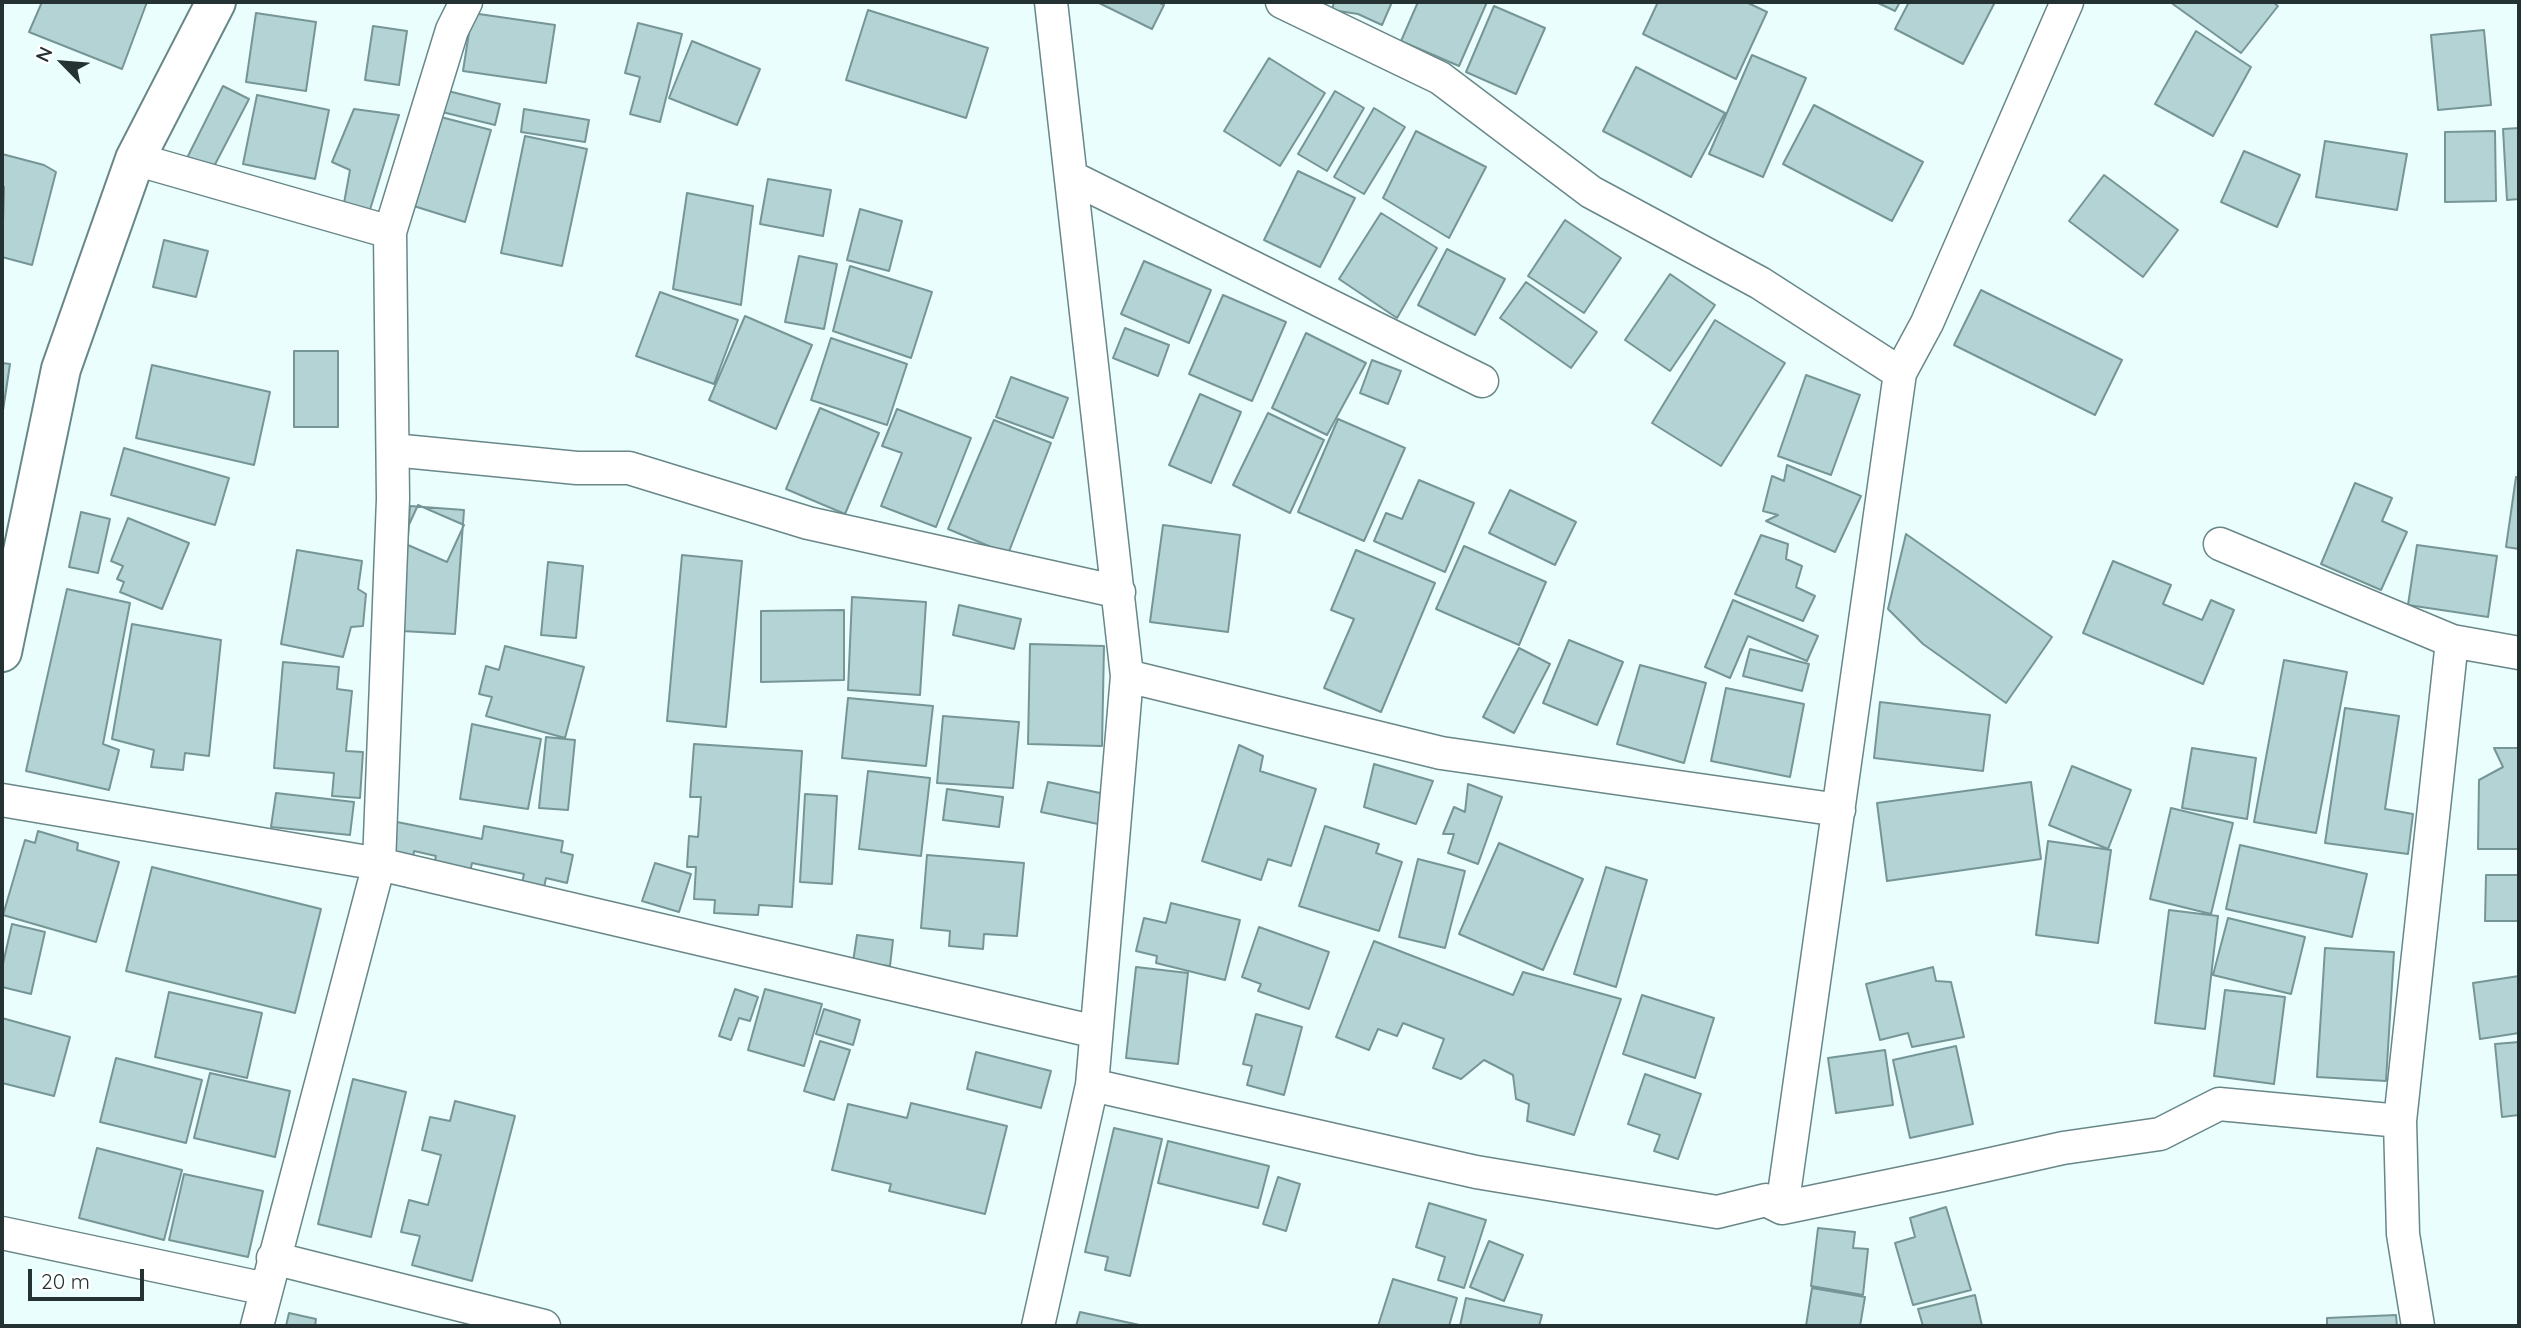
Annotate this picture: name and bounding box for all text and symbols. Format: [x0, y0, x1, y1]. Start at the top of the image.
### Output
north arrow [28, 28, 98, 98]
text: N [30, 43, 58, 66]
scale bar [32, 1254, 147, 1298]
text: 20 m [41, 1268, 90, 1294]

